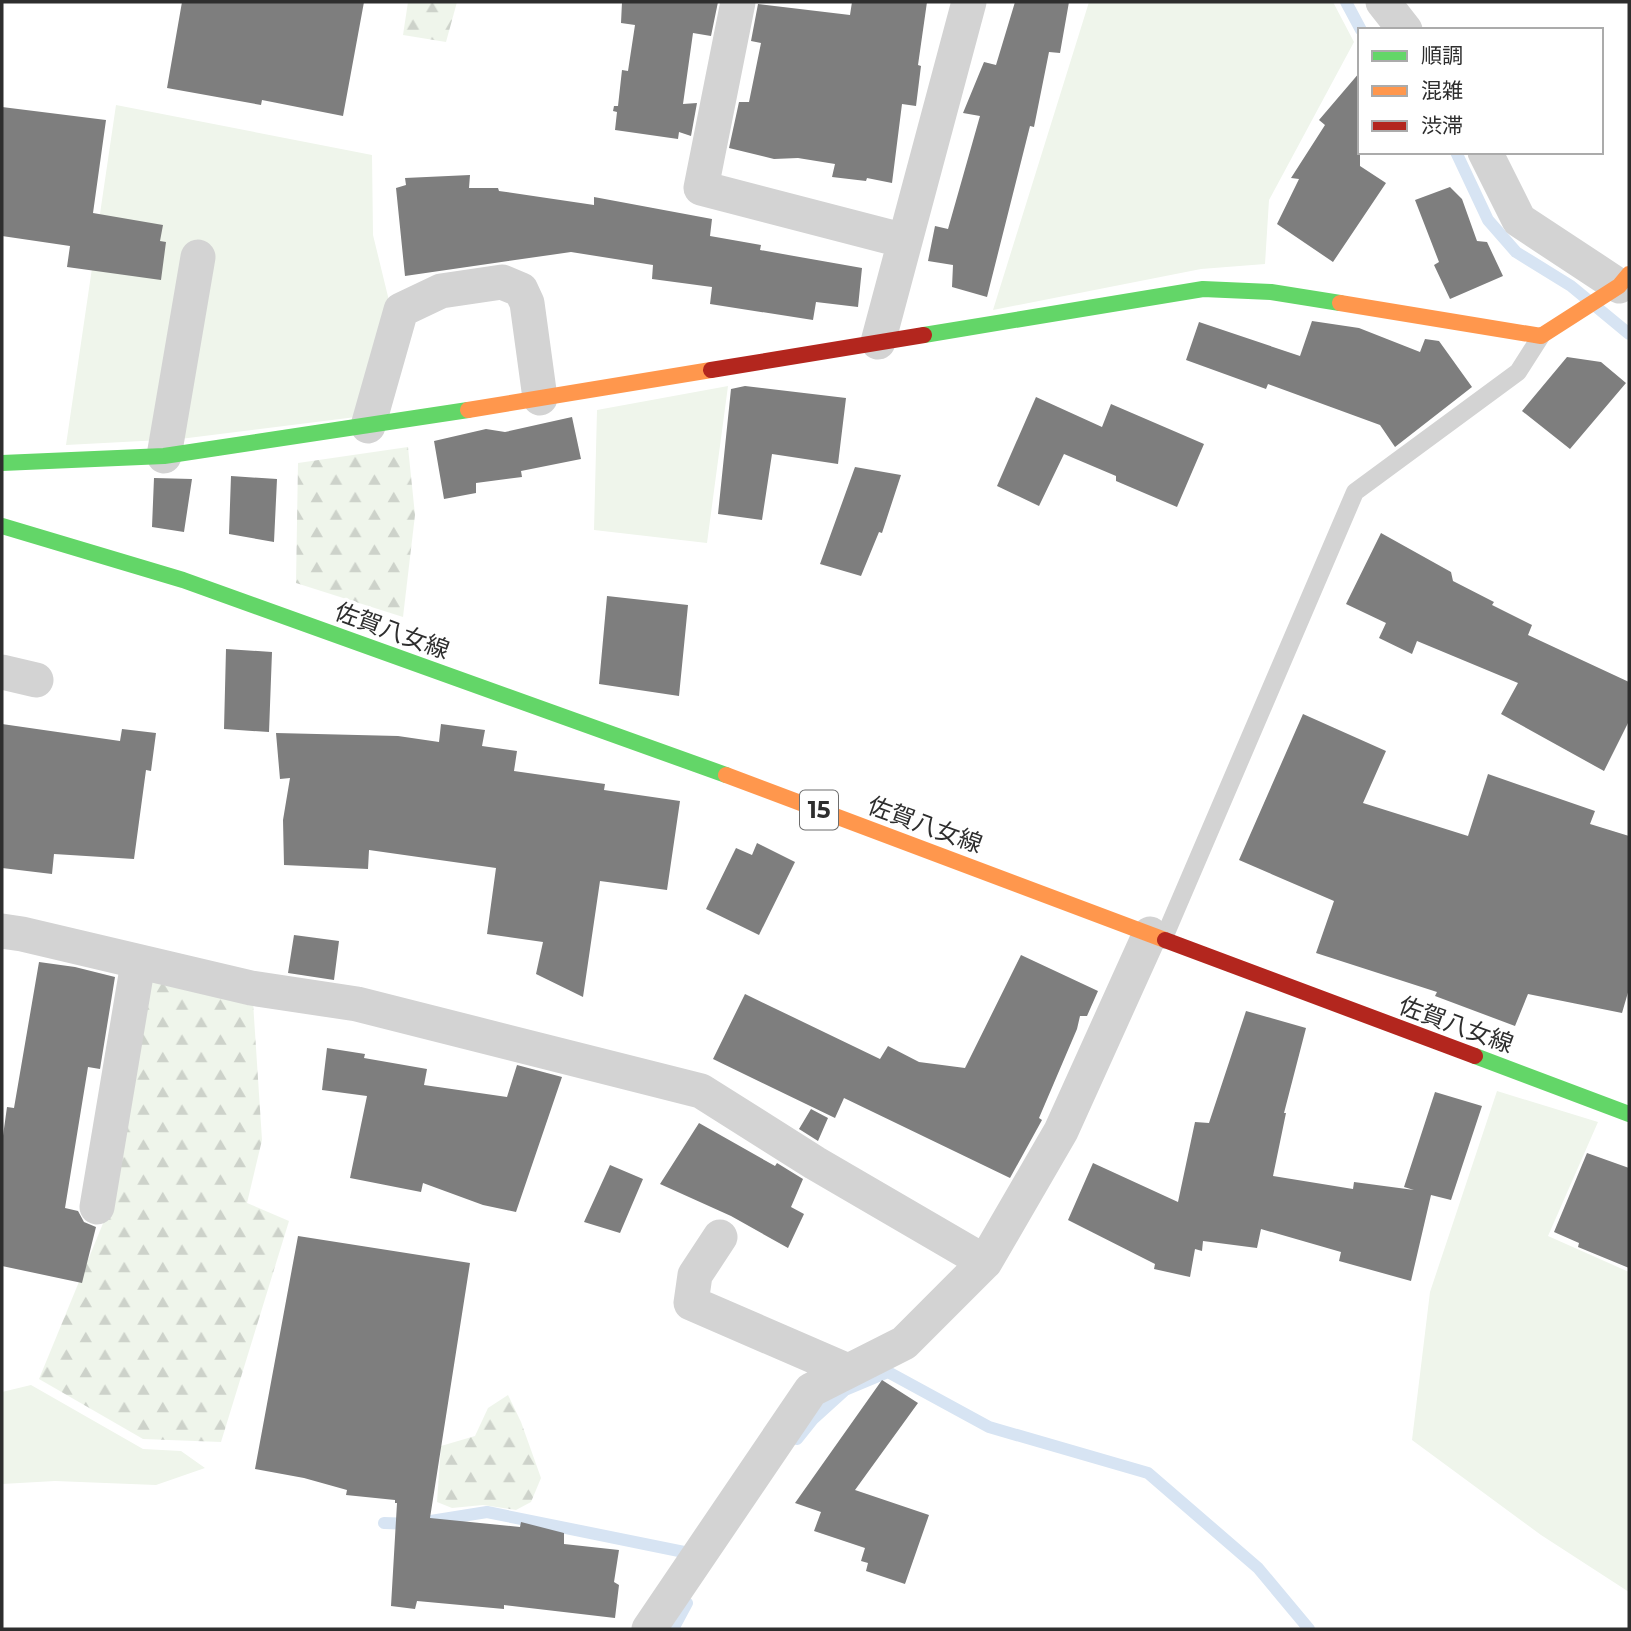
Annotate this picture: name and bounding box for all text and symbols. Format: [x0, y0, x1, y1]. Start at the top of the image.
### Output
legend [1358, 28, 1603, 154]
text: 順調 [1421, 43, 1463, 68]
text: 混雑 [1421, 78, 1463, 103]
text: 渋滞 [1421, 113, 1463, 138]
street label: 佐賀八女線 [331, 596, 454, 665]
road number: 15 [800, 790, 838, 830]
street label: 佐賀八女線 [864, 790, 987, 859]
street label: 佐賀八女線 [1395, 990, 1518, 1059]

